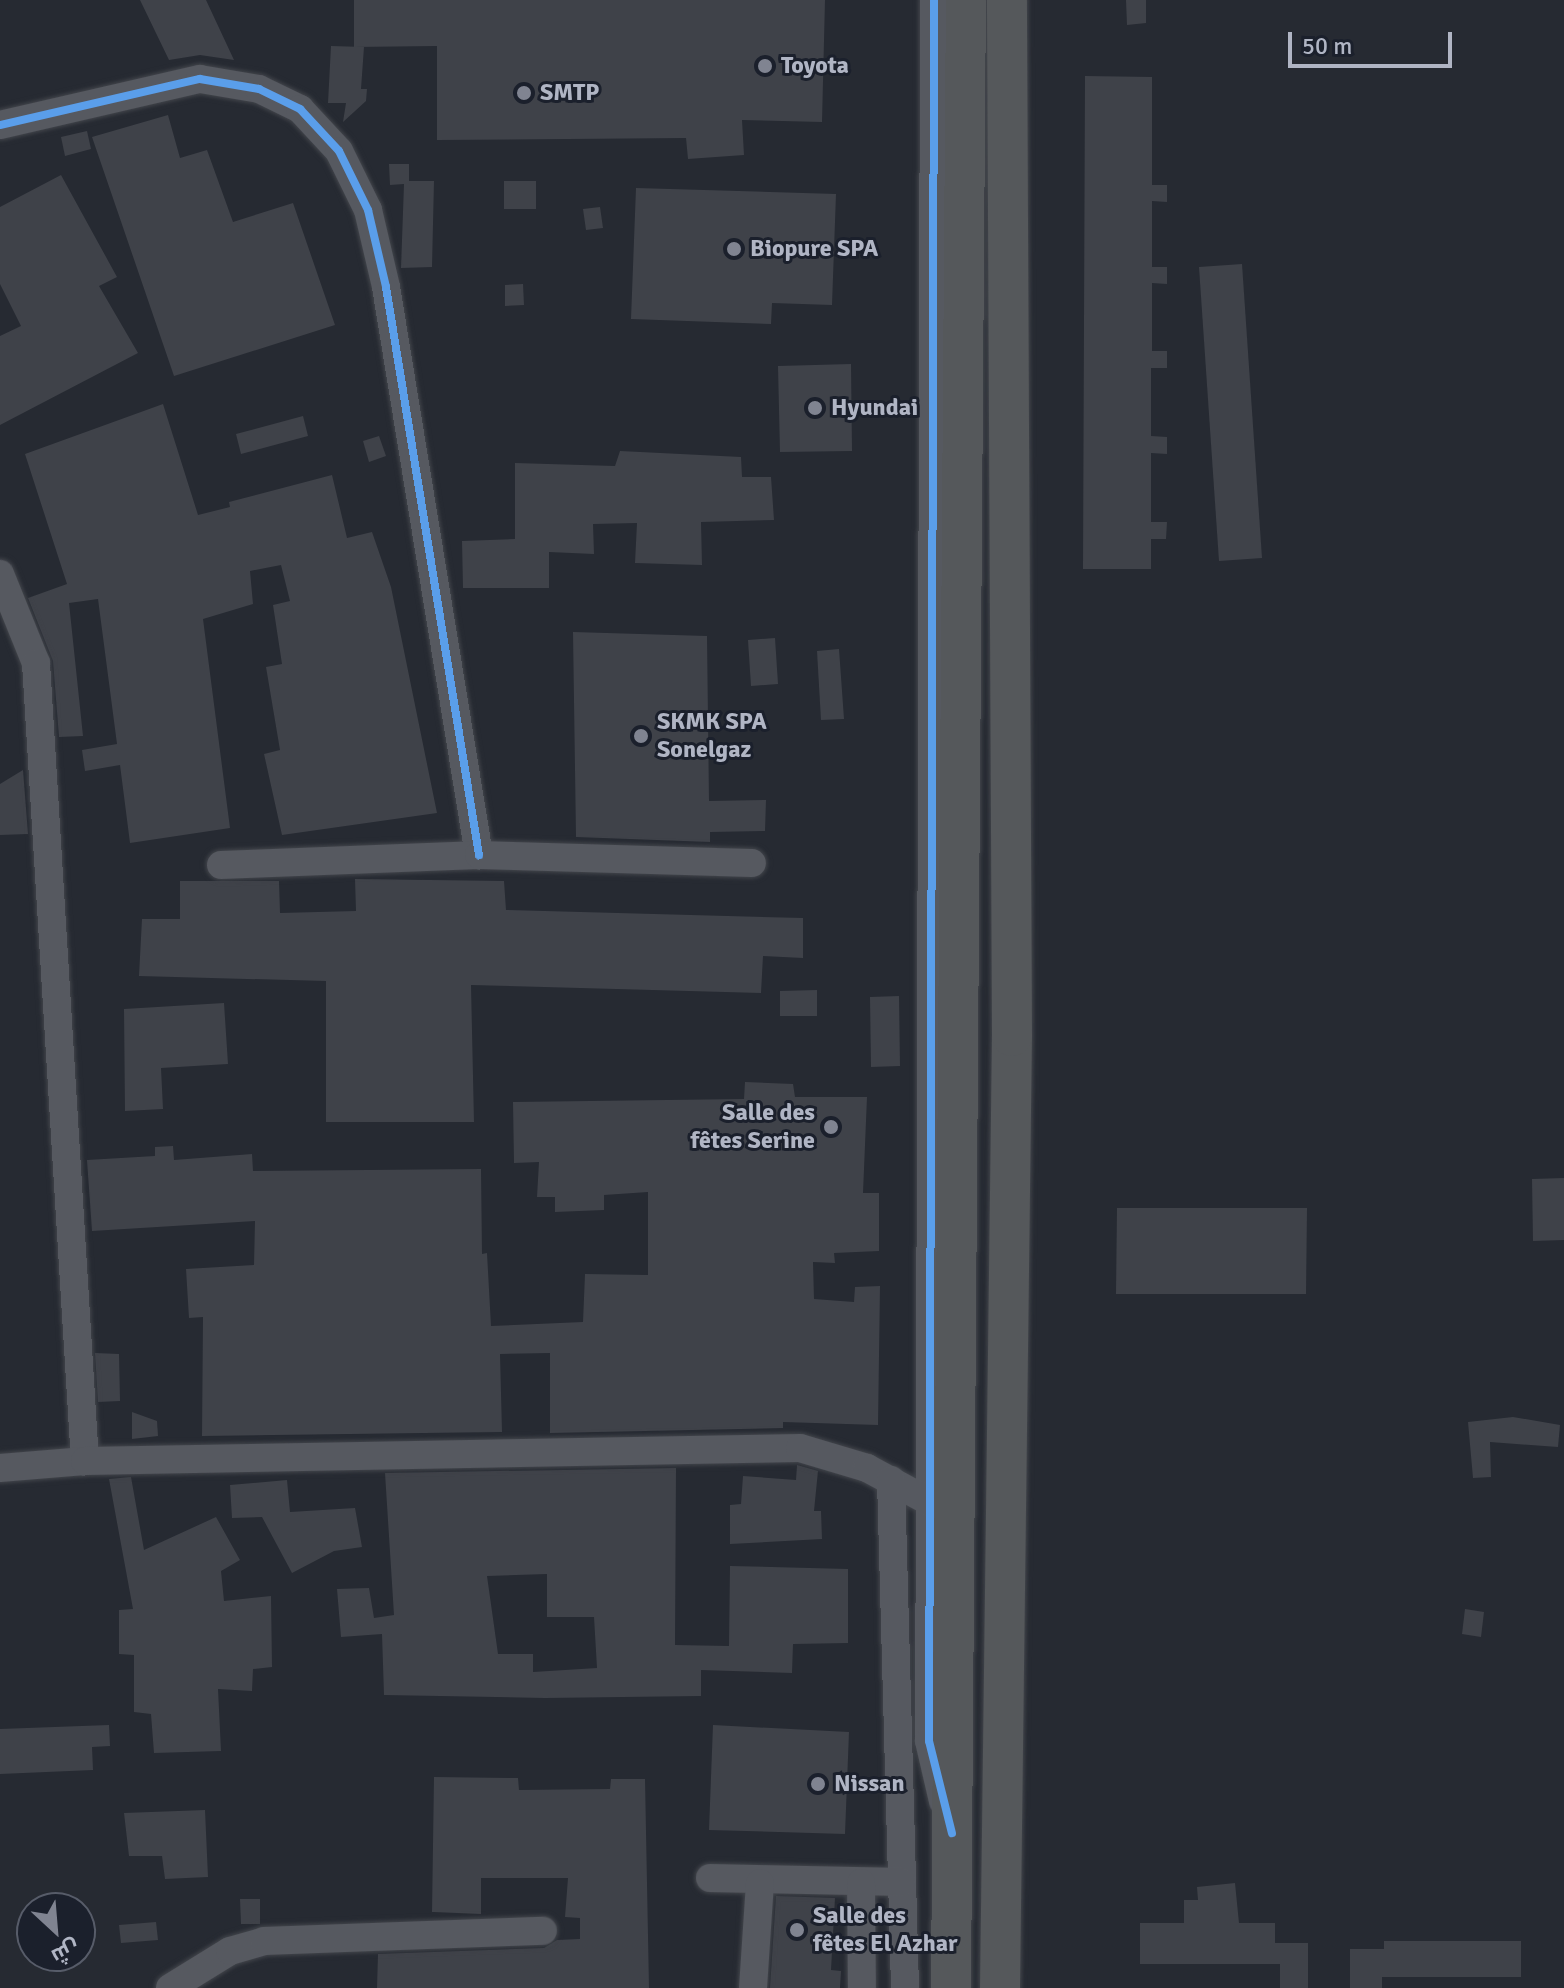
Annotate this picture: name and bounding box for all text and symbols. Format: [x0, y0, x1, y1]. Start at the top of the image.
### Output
scale bar [1292, 16, 1456, 66]
text: 50 m [1302, 31, 1352, 61]
place label: Toyota [781, 52, 849, 80]
marker: Toyota [756, 57, 774, 75]
place label: SMTP [540, 79, 599, 107]
marker: SMTP [515, 84, 533, 102]
place label: Biopure SPA [750, 235, 878, 263]
marker: Biopure SPA [725, 240, 743, 258]
place label: Hyundai [831, 394, 918, 422]
marker: Hyundai [806, 399, 824, 417]
place label: SKMK SPA Sonelgaz [657, 708, 767, 764]
marker: SKMK SPA Sonelgaz [632, 727, 650, 745]
place label: Salle des fêtes Serine [690, 1099, 815, 1155]
marker: Salle des fêtes Serine [822, 1118, 840, 1136]
place label: Nissan [834, 1770, 905, 1798]
marker: Nissan [809, 1775, 827, 1793]
north arrow [16, 1892, 96, 1972]
place label: Salle des fêtes El Azhar [813, 1902, 958, 1958]
marker: Salle des fêtes El Azhar [788, 1921, 806, 1939]
text: ش [47, 1934, 84, 1971]

